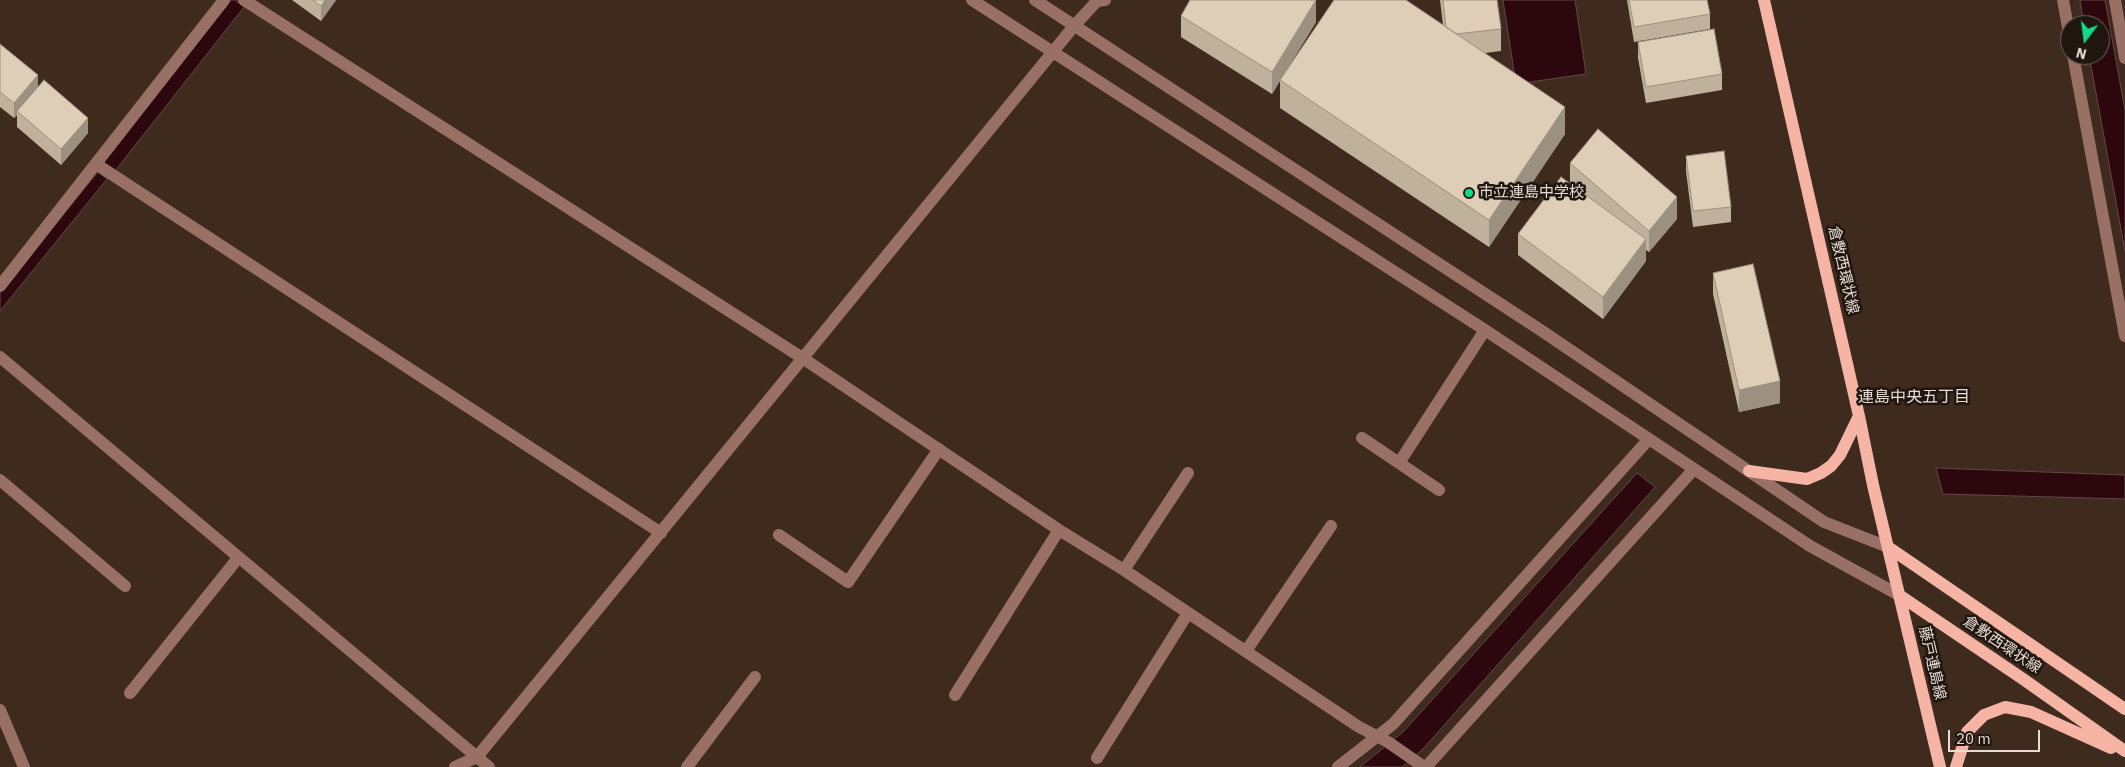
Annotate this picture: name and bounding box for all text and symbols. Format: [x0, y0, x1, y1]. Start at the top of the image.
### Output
north arrow [2060, 15, 2110, 65]
text: N [2074, 44, 2089, 64]
place label: 市立連島中学校 [1479, 184, 1584, 202]
marker: 市立連島中学校 [1463, 187, 1475, 199]
street label: 倉敷西環状線 [1824, 224, 1862, 316]
district label: 連島中央五丁目 [1858, 387, 1970, 407]
street label: 倉敷西環状線 [1960, 612, 2044, 678]
street label: 藤戸連島線 [1915, 624, 1949, 702]
scale bar [1950, 720, 2042, 752]
text: 20 m [1956, 729, 1991, 748]

